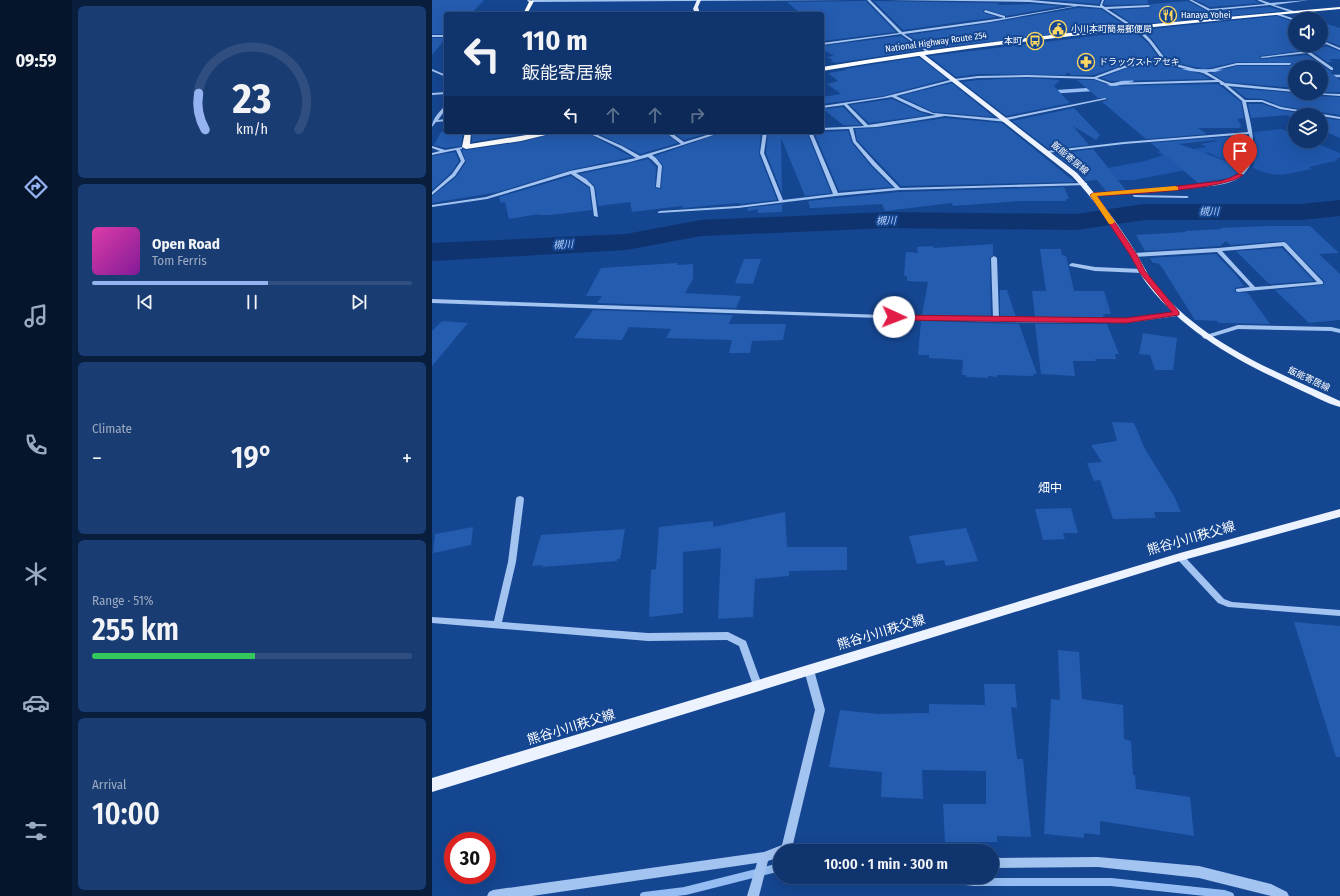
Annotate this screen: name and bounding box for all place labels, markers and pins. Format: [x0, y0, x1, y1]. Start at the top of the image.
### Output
restaurant icon: Hanaya Yohei [1158, 5, 1178, 25]
place label: Hanaya Yohei [1181, 10, 1230, 20]
public building icon: 小川本町簡易郵便局 [1048, 19, 1068, 39]
place label: 小川本町簡易郵便局 [1071, 24, 1152, 34]
bus stop icon: 本町 [1025, 31, 1045, 51]
place label: 本町 [1004, 36, 1022, 46]
pharmacy icon: ドラッグストアセキ [1076, 52, 1096, 72]
place label: ドラッグストアセキ [1099, 57, 1180, 67]
pin [1223, 134, 1257, 175]

